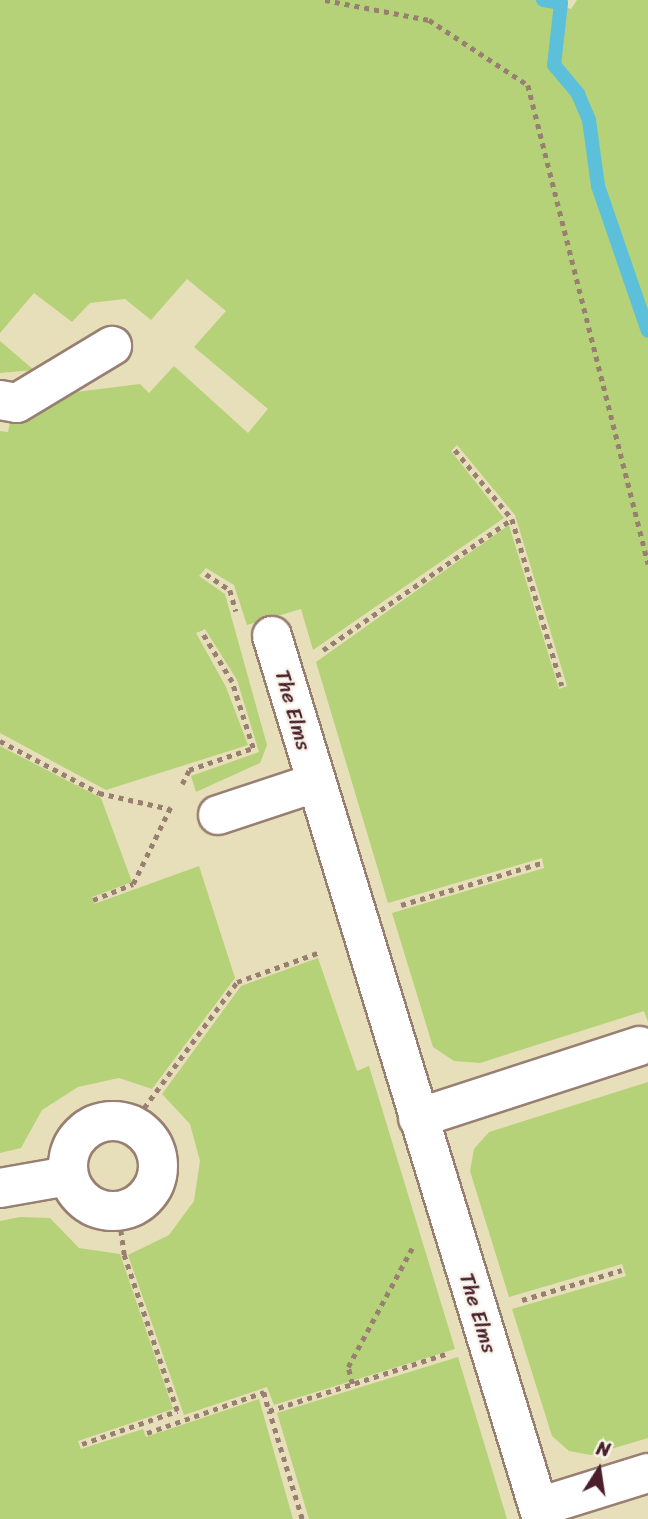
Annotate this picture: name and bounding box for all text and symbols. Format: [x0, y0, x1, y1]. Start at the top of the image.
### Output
street label: The Elms [270, 667, 316, 753]
street label: The Elms [454, 1270, 502, 1356]
text: N [594, 1431, 613, 1466]
north arrow [564, 1435, 634, 1505]

